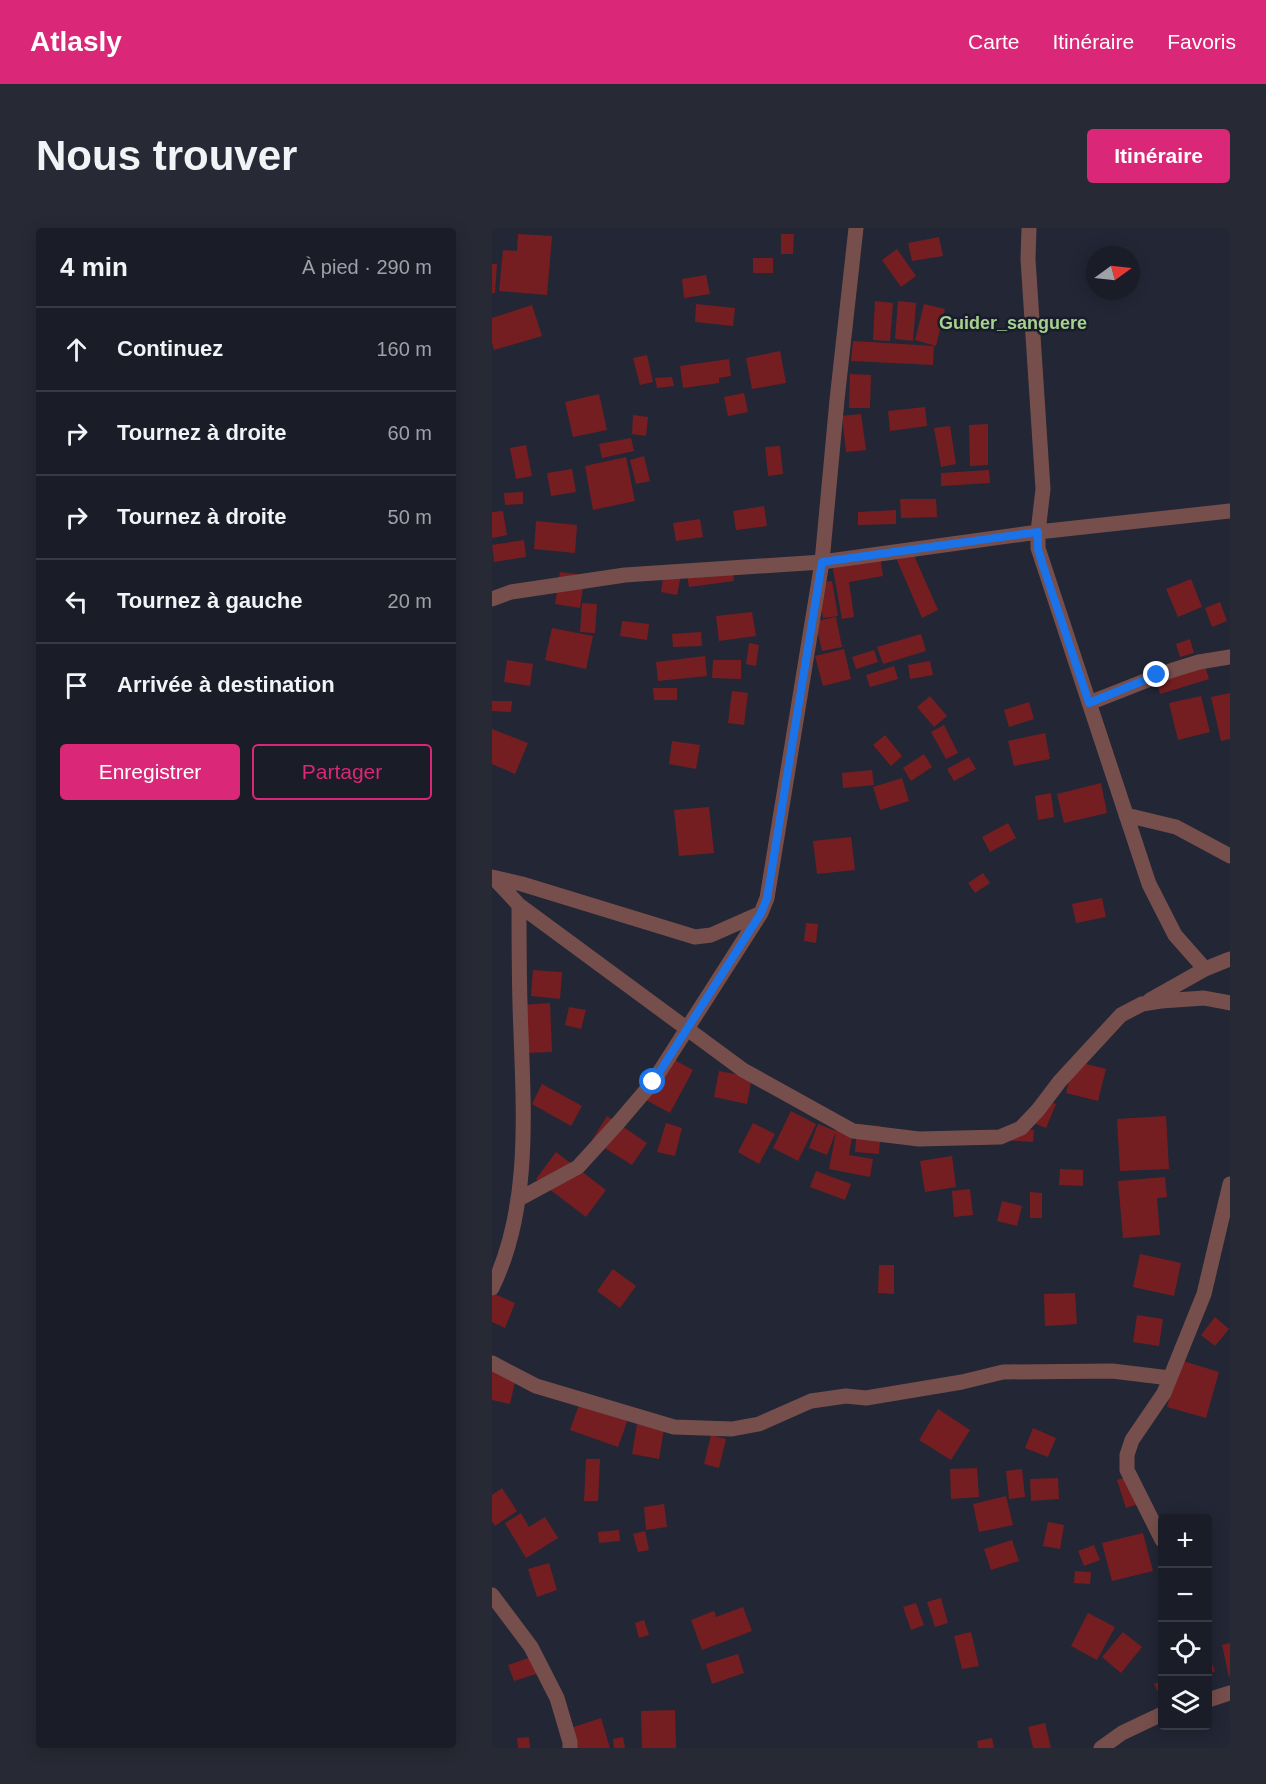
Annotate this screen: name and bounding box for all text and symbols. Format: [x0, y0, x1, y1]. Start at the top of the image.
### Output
text: Atlasly [30, 26, 122, 57]
text: Carte [968, 30, 1019, 53]
text: Itinéraire [1052, 30, 1134, 53]
text: Favoris [1167, 30, 1236, 53]
button: Itinéraire [1087, 129, 1230, 183]
text: Nous trouver [36, 132, 297, 179]
north arrow [1086, 246, 1140, 300]
text: 4 min [60, 252, 128, 282]
text: À pied · 290 m [302, 256, 432, 278]
district label: Guider_sanguere [939, 313, 1087, 333]
icon: ahead [60, 333, 93, 366]
text: Continuez [117, 336, 223, 361]
text: 160 m [376, 338, 432, 360]
icon: right [60, 417, 93, 450]
text: Tournez à droite [117, 420, 287, 445]
text: 60 m [388, 422, 432, 444]
icon: right [60, 501, 93, 534]
text: Tournez à droite [117, 504, 287, 529]
text: 50 m [388, 506, 432, 528]
icon: left [60, 585, 93, 618]
text: Tournez à gauche [117, 588, 302, 613]
text: 20 m [388, 590, 432, 612]
route end [1143, 661, 1169, 687]
icon: arrive [60, 669, 93, 702]
text: Arrivée à destination [117, 672, 335, 697]
button: Enregistrer [60, 744, 240, 800]
button: Partager [252, 744, 432, 800]
route start [639, 1068, 665, 1094]
map controls [1158, 1514, 1212, 1730]
button: + [1158, 1514, 1212, 1568]
button: − [1158, 1568, 1212, 1622]
button: locate [1158, 1622, 1212, 1676]
button: layers [1158, 1676, 1212, 1730]

